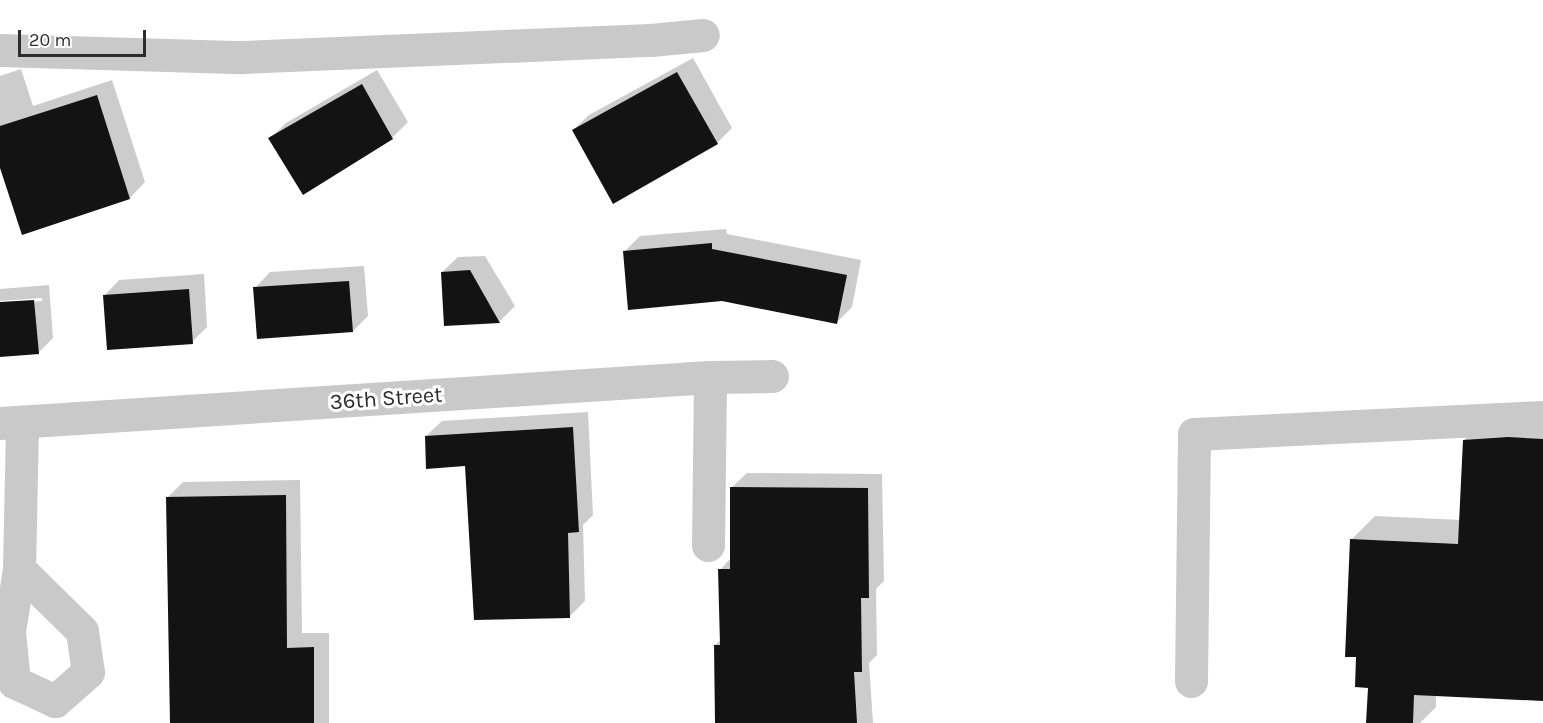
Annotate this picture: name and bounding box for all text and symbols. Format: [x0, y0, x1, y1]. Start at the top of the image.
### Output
scale bar [21, 18, 148, 56]
text: 20 m [29, 29, 71, 51]
street label: 36th Street [329, 382, 443, 416]

